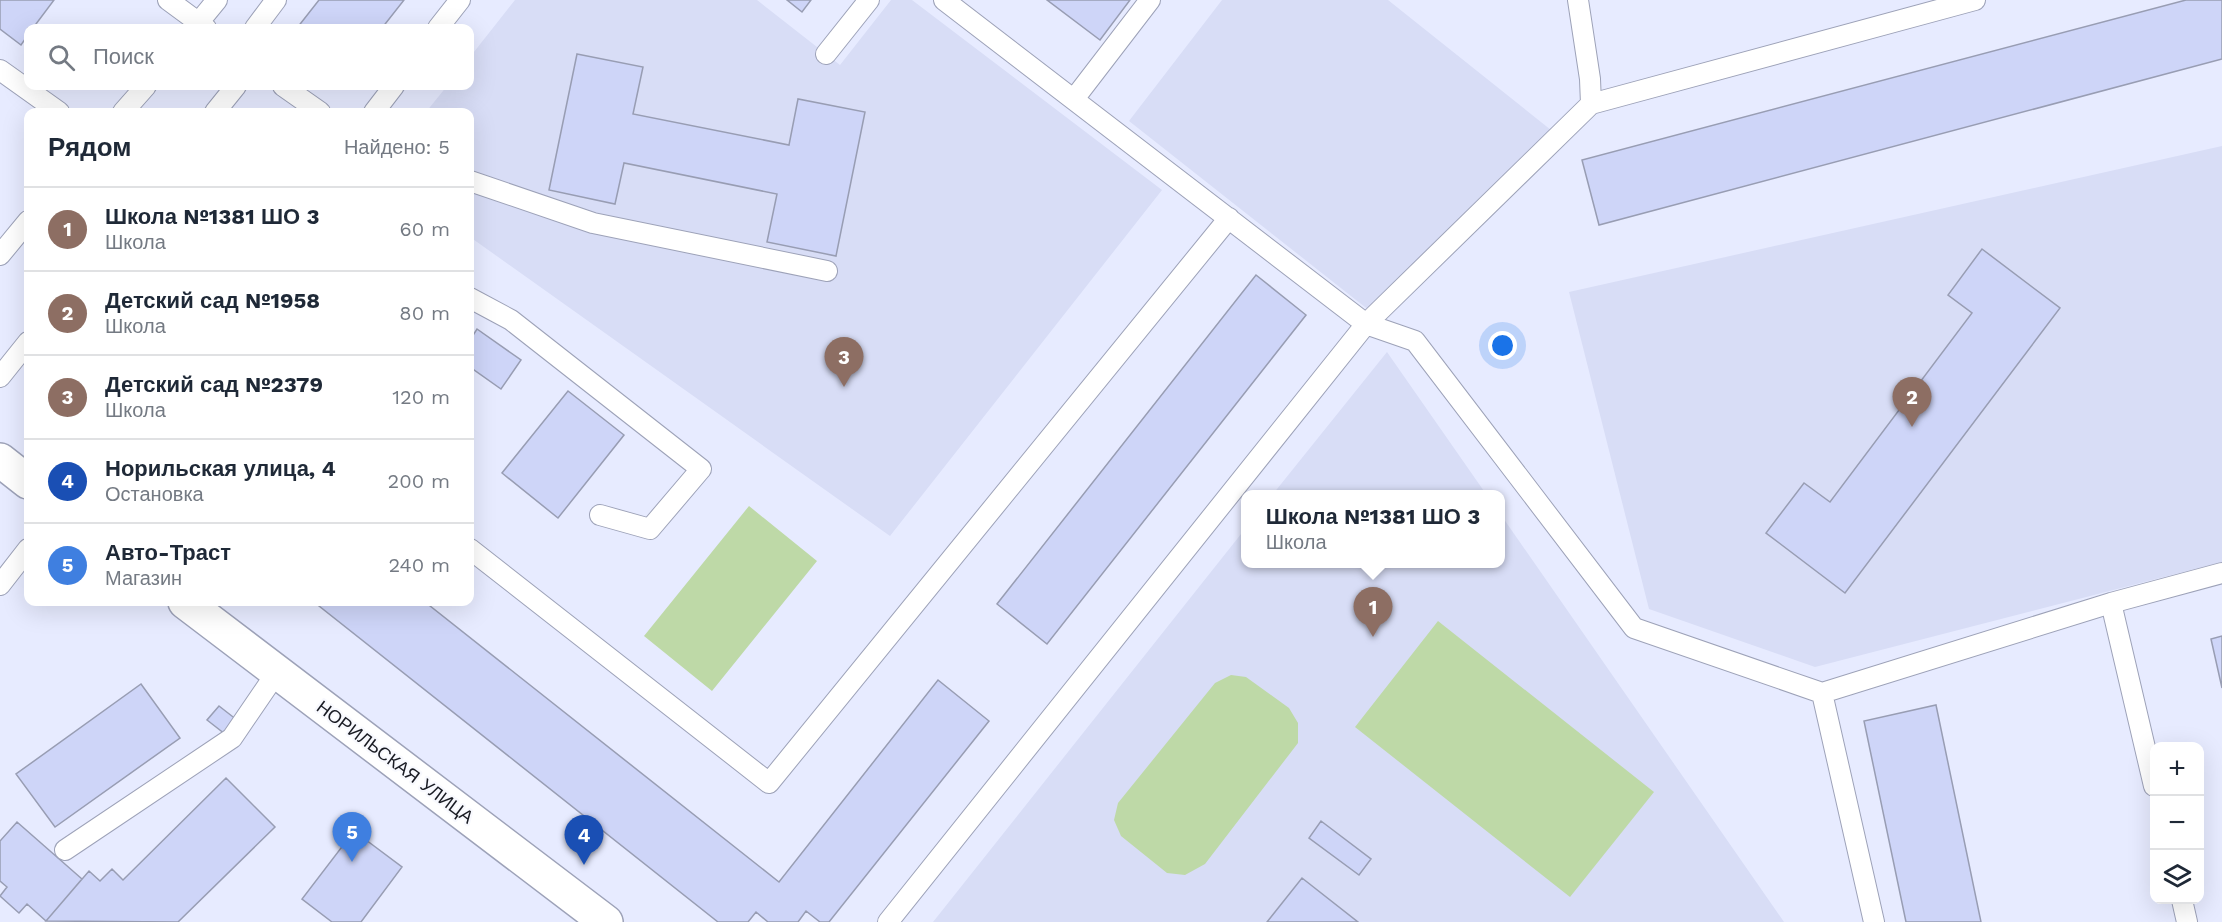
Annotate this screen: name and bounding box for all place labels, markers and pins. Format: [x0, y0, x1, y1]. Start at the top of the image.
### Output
pin: 3 [824, 338, 864, 387]
pin: 2 [1892, 378, 1932, 427]
pin: 1 [1354, 588, 1392, 637]
pin: 5 [332, 812, 372, 862]
pin: 4 [564, 816, 604, 865]

